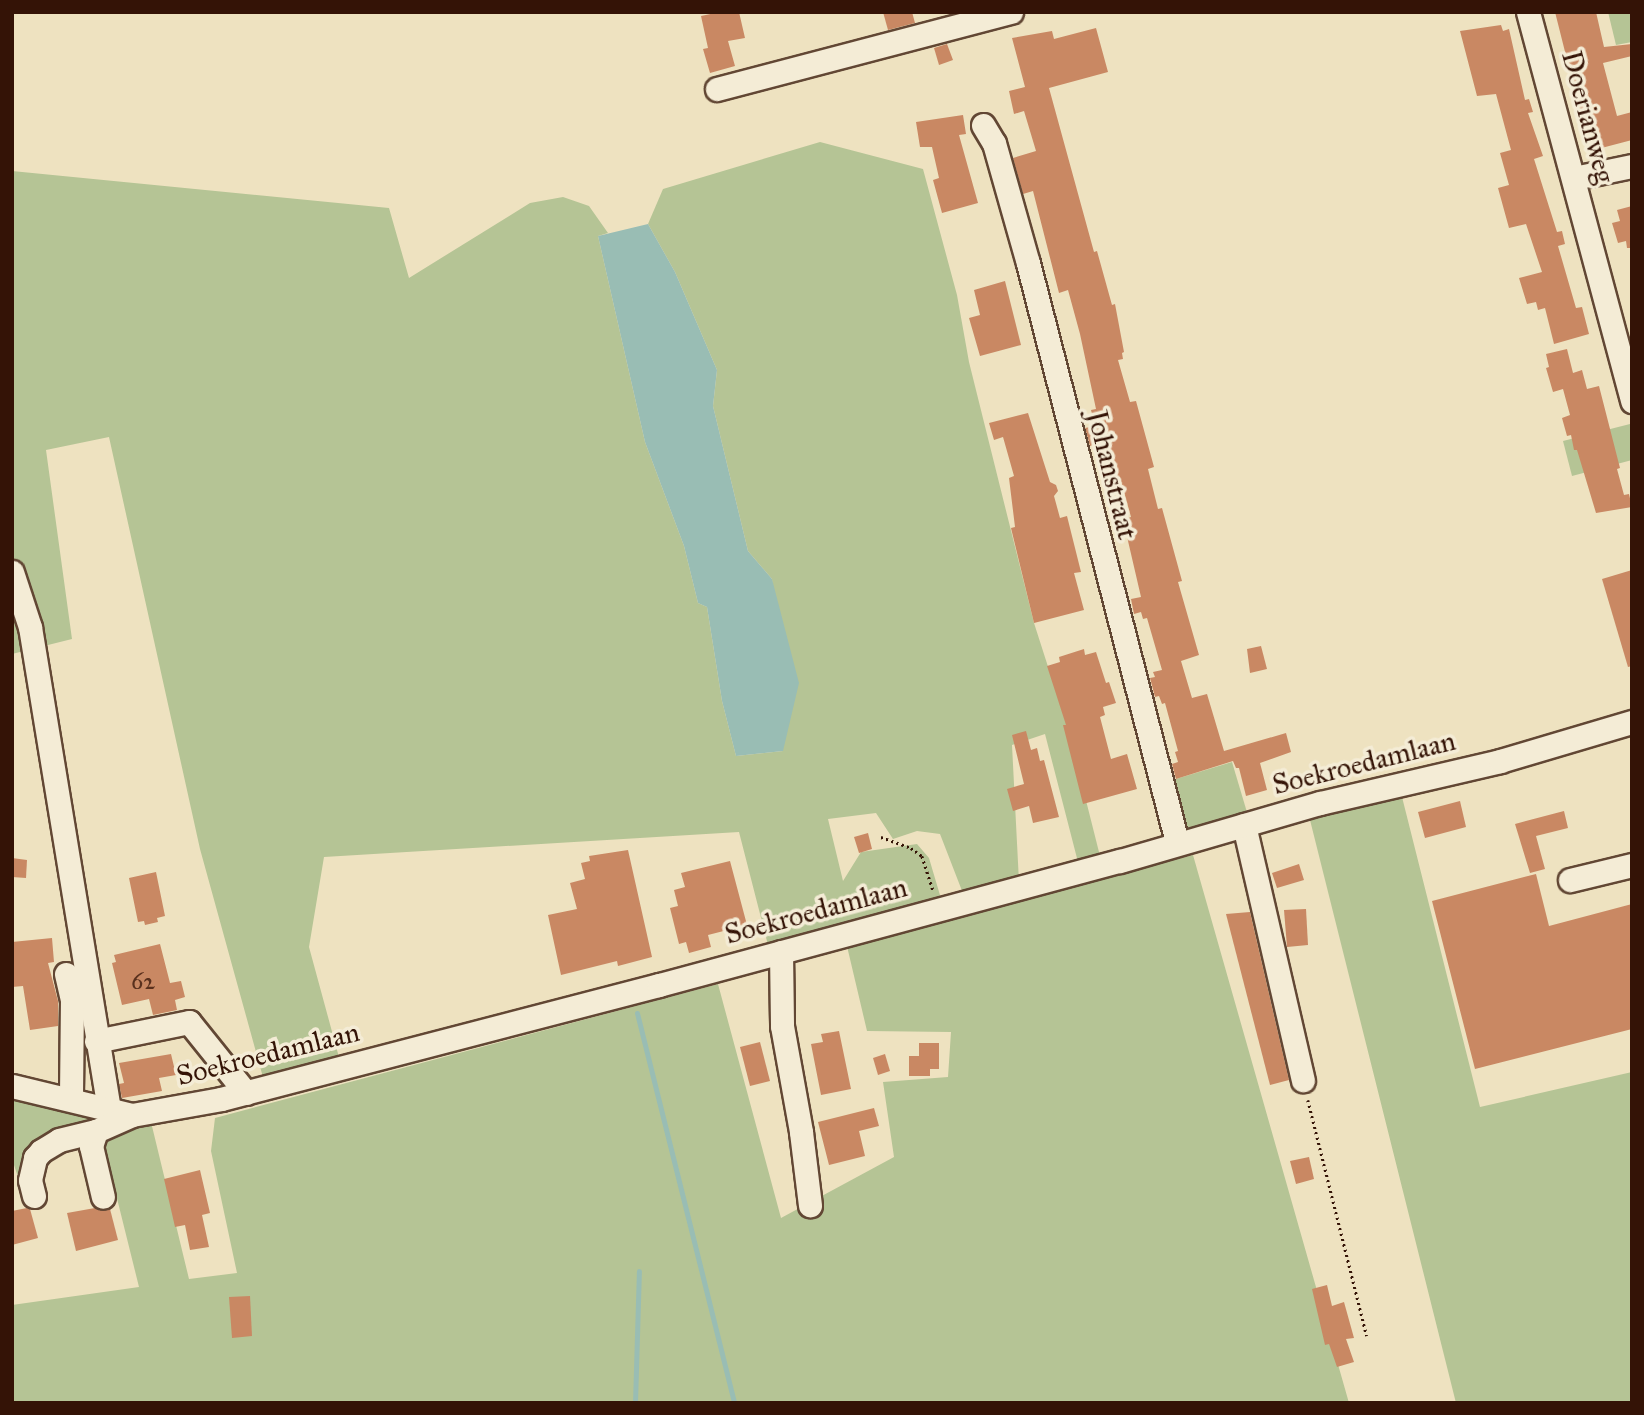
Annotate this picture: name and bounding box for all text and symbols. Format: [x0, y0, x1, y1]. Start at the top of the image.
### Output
street label: Doerianweg [1554, 47, 1622, 187]
street label: Johanstraat [1080, 407, 1144, 543]
street label: Soekroedamlaan [1269, 724, 1459, 802]
street label: Soekroedamlaan [721, 871, 911, 951]
house number: 62 [131, 968, 155, 996]
street label: Soekroedamlaan [173, 1015, 363, 1093]

